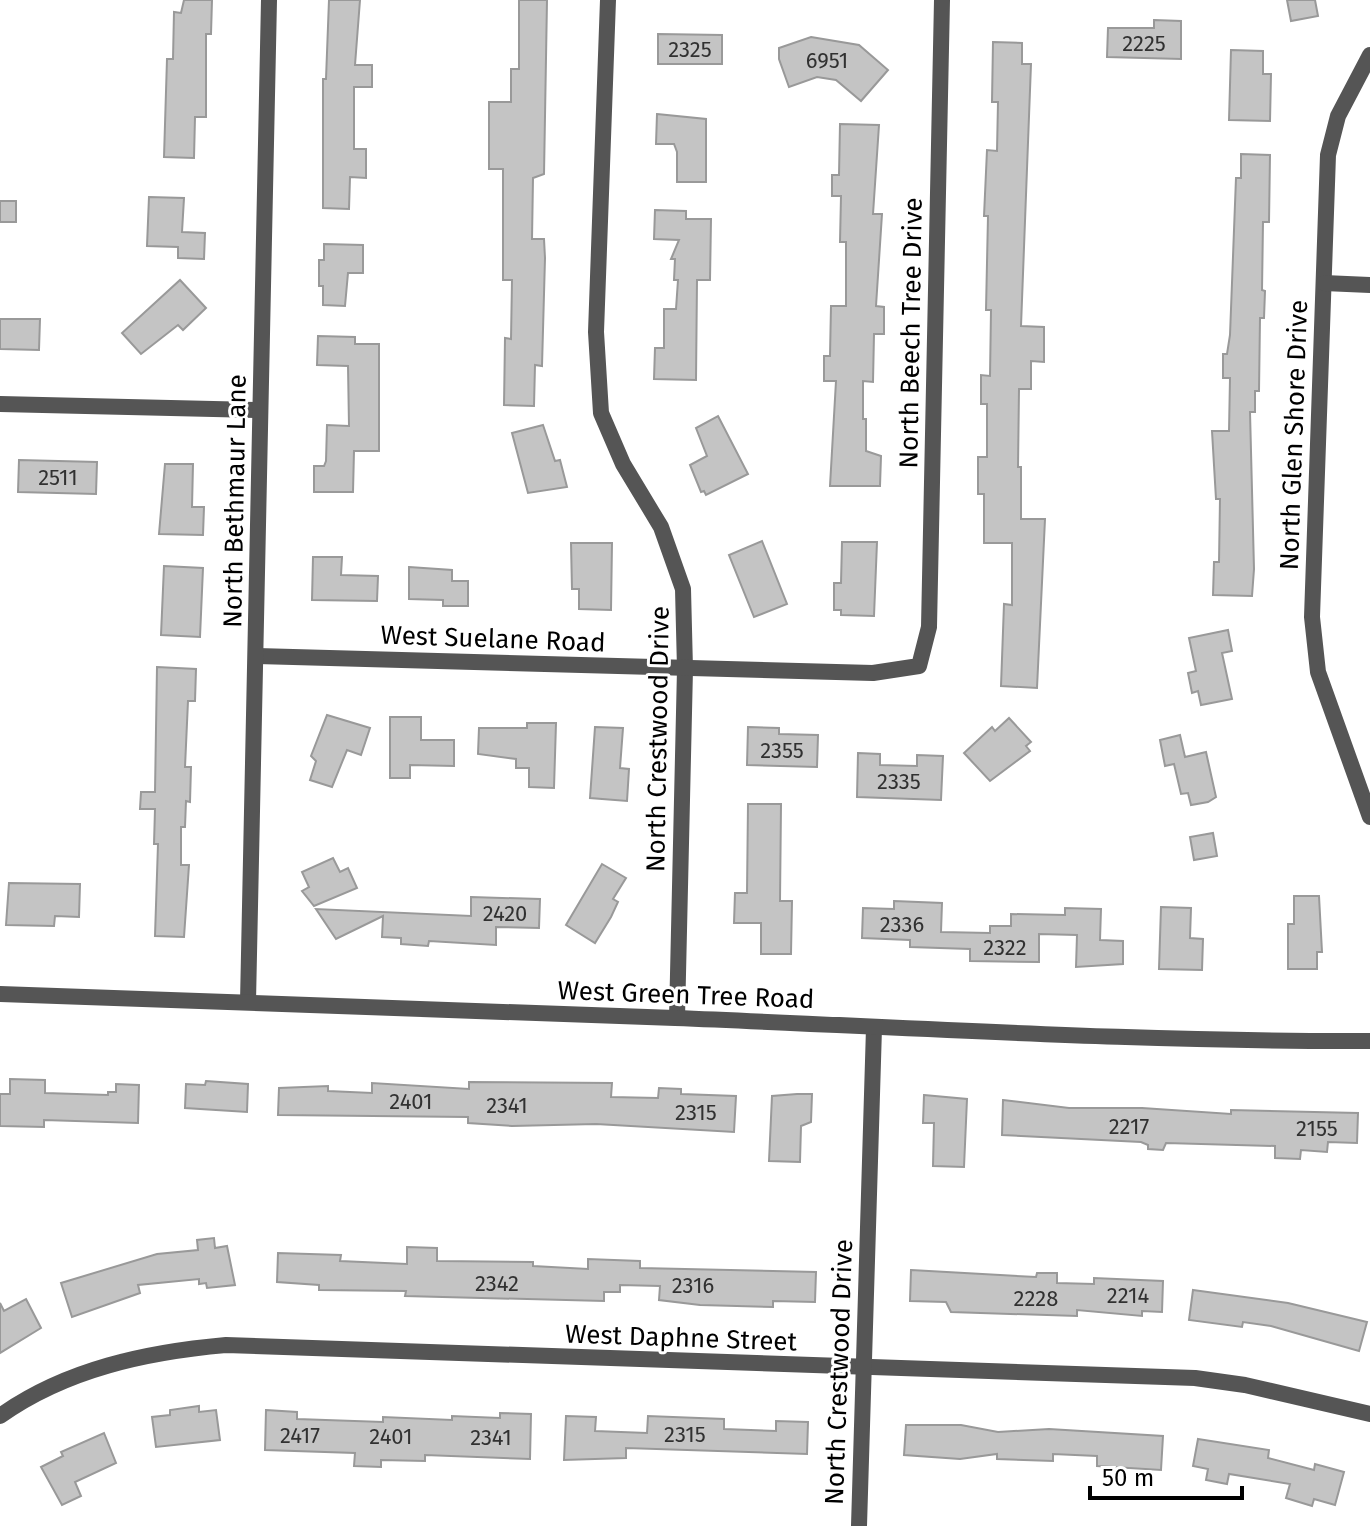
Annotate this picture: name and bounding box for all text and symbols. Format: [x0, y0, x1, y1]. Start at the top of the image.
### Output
house number: 2225 [1122, 30, 1166, 57]
house number: 2325 [668, 36, 712, 63]
house number: 6951 [806, 47, 848, 74]
street label: North Beech Tree Drive [893, 197, 929, 469]
street label: North Glen Shore Drive [1274, 299, 1314, 571]
street label: North Bethmaur Lane [217, 374, 253, 628]
house number: 2511 [38, 464, 78, 491]
street label: North Crestwood Drive [640, 606, 676, 872]
street label: West Suelane Road [380, 620, 606, 658]
house number: 2355 [760, 737, 804, 764]
house number: 2335 [877, 768, 921, 795]
house number: 2420 [483, 900, 527, 927]
house number: 2336 [880, 911, 924, 938]
house number: 2322 [983, 934, 1027, 961]
street label: West Green Tree Road [557, 975, 815, 1015]
house number: 2401 [389, 1088, 433, 1115]
house number: 2341 [486, 1092, 528, 1119]
house number: 2315 [675, 1099, 717, 1126]
house number: 2217 [1109, 1113, 1149, 1140]
house number: 2155 [1296, 1115, 1338, 1142]
street label: North Crestwood Drive [819, 1239, 859, 1505]
house number: 2342 [475, 1270, 519, 1297]
house number: 2316 [672, 1272, 714, 1299]
house number: 2214 [1107, 1282, 1150, 1309]
house number: 2228 [1014, 1285, 1058, 1312]
street label: West Daphne Street [565, 1318, 798, 1358]
house number: 2315 [664, 1421, 706, 1448]
house number: 2417 [280, 1422, 320, 1449]
house number: 2401 [369, 1423, 413, 1450]
house number: 2341 [470, 1424, 512, 1451]
scale bar [1090, 1450, 1242, 1500]
text: 50 m [1102, 1464, 1154, 1492]

